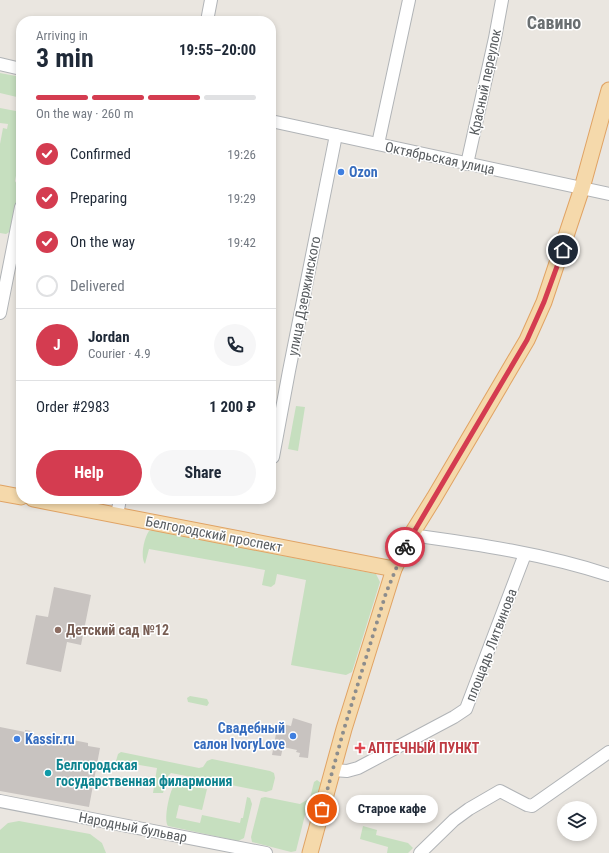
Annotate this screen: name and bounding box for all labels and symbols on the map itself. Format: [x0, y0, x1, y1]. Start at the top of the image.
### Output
district label: Савино [527, 12, 581, 33]
street label: Красный переулок [466, 27, 504, 137]
street label: Октябрьская улица [384, 139, 496, 177]
place label: Ozon [349, 164, 378, 180]
marker: Ozon [336, 167, 346, 177]
pin [546, 233, 580, 267]
street label: улица Дзержинского [285, 235, 323, 357]
street label: Белгородский проспект [144, 513, 284, 555]
courier [385, 527, 425, 567]
street label: площадь Литвинова [462, 586, 520, 704]
place label: Детский сад №12 [66, 622, 169, 638]
marker: Детский сад №12 [53, 625, 63, 635]
place label: Свадебный салон IvoryLove [193, 720, 285, 752]
place label: Kassir.ru [25, 731, 75, 747]
marker: Свадебный салон IvoryLove [288, 731, 298, 741]
marker: Kassir.ru [12, 734, 22, 744]
place label: АПТЕЧНЫЙ ПУНКТ [368, 740, 480, 756]
marker: АПТЕЧНЫЙ ПУНКТ [355, 743, 365, 753]
place label: Белгородская государственная филармония [56, 757, 233, 789]
marker: Белгородская государственная филармония [43, 768, 53, 778]
pin [305, 792, 339, 826]
callout: Старое кафе [346, 795, 438, 823]
street label: Народный бульвар [77, 809, 189, 845]

